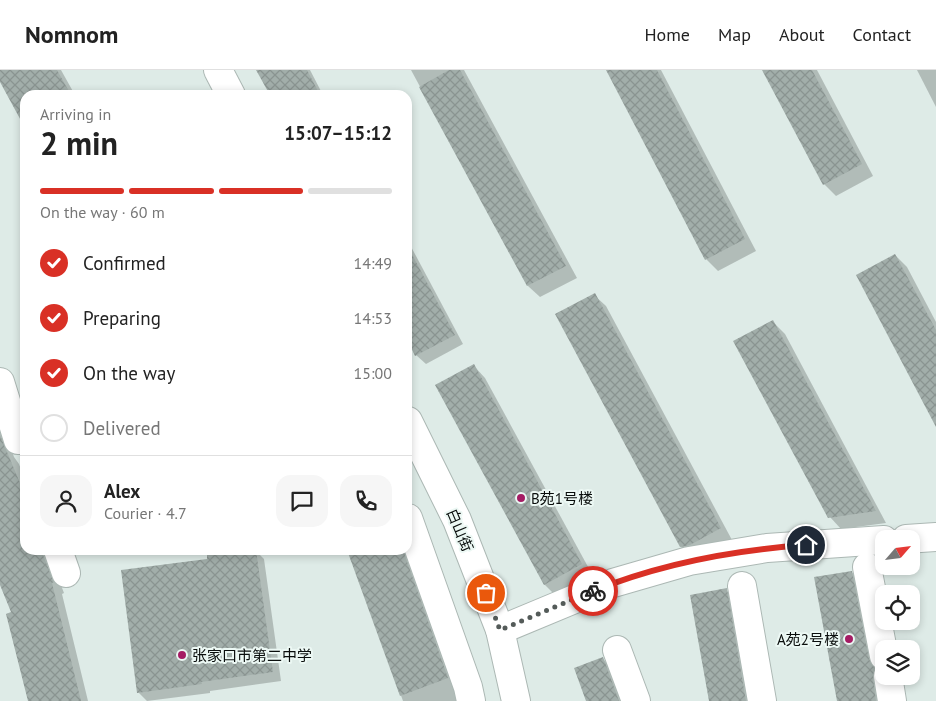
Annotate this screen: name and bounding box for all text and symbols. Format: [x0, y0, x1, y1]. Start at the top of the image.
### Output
text: Nomnom [25, 19, 118, 50]
text: Home [644, 23, 690, 46]
text: Map [718, 23, 751, 46]
text: About [779, 23, 825, 46]
text: Contact [853, 23, 911, 46]
text: Arriving in [40, 104, 111, 124]
text: 15:07–15:12 [284, 121, 392, 145]
text: 2 min [40, 122, 118, 164]
text: On the way · 60 m [40, 202, 165, 222]
icon: check [40, 249, 68, 277]
text: Confirmed [83, 251, 166, 275]
text: 14:49 [354, 253, 392, 273]
icon: check [40, 304, 68, 332]
text: Preparing [83, 306, 161, 330]
text: 14:53 [354, 308, 392, 328]
icon: check [40, 359, 68, 387]
text: On the way [83, 361, 175, 385]
text: 15:00 [354, 363, 392, 383]
text: Delivered [83, 416, 161, 440]
button: person [40, 475, 92, 527]
button: chat [276, 475, 328, 527]
button: phone [340, 475, 392, 527]
text: Alex [104, 479, 140, 503]
place label: B苑1号楼 [531, 489, 593, 508]
marker: B苑1号楼 [515, 492, 527, 504]
text: Courier · 4.7 [104, 503, 187, 523]
street label: 白山街 [442, 506, 478, 554]
pin [785, 524, 827, 566]
north arrow [875, 530, 920, 575]
map controls [875, 530, 920, 685]
icon: home [792, 531, 820, 559]
courier [568, 566, 618, 616]
pin [465, 572, 507, 614]
icon: bike [579, 577, 607, 605]
icon: bag [472, 579, 500, 607]
button: locate [875, 585, 920, 630]
place label: A苑2号楼 [777, 630, 839, 649]
marker: A苑2号楼 [843, 633, 855, 645]
button: layers [875, 640, 920, 685]
place label: 张家口市第二中学 [192, 646, 312, 665]
marker: 张家口市第二中学 [176, 649, 188, 661]

